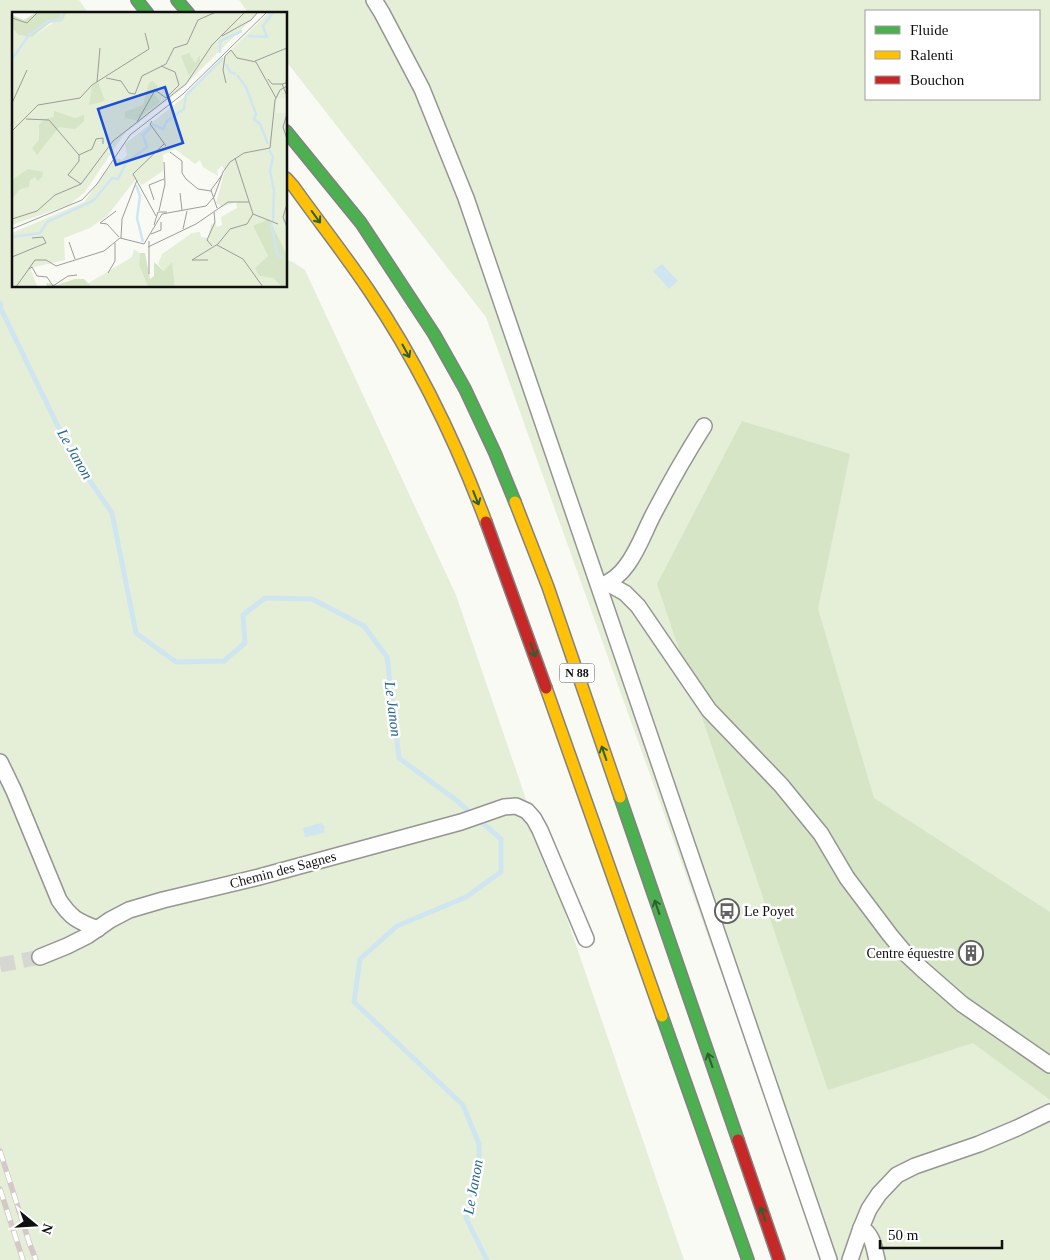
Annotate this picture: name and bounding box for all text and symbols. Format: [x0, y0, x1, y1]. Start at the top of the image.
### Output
legend [865, 10, 1040, 100]
inset map [12, 12, 288, 288]
text: Fluide [910, 22, 949, 38]
text: Ralenti [910, 47, 953, 63]
text: Bouchon [910, 72, 965, 88]
one-way arrow [310, 209, 321, 223]
one-way arrow [401, 344, 411, 359]
water label: Le Janon [54, 425, 96, 482]
one-way arrow [472, 490, 482, 505]
one-way arrow [529, 642, 538, 657]
road number: N 88 [560, 664, 594, 682]
water label: Le Janon [382, 680, 404, 737]
one-way arrow [599, 745, 609, 761]
street label: Chemin des Sagnes [228, 849, 338, 891]
bus stop icon: Le Poyet [714, 898, 740, 924]
one-way arrow [652, 899, 662, 915]
place label: Le Poyet [744, 904, 794, 919]
building icon: Centre équestre [958, 940, 984, 966]
place label: Centre équestre [867, 946, 954, 961]
one-way arrow [705, 1053, 715, 1069]
water label: Le Janon [460, 1158, 486, 1217]
north arrow [10, 1200, 60, 1250]
one-way arrow [758, 1207, 767, 1222]
scale bar [880, 1218, 1002, 1250]
text: N [38, 1222, 56, 1236]
text: 50 m [888, 1227, 919, 1243]

